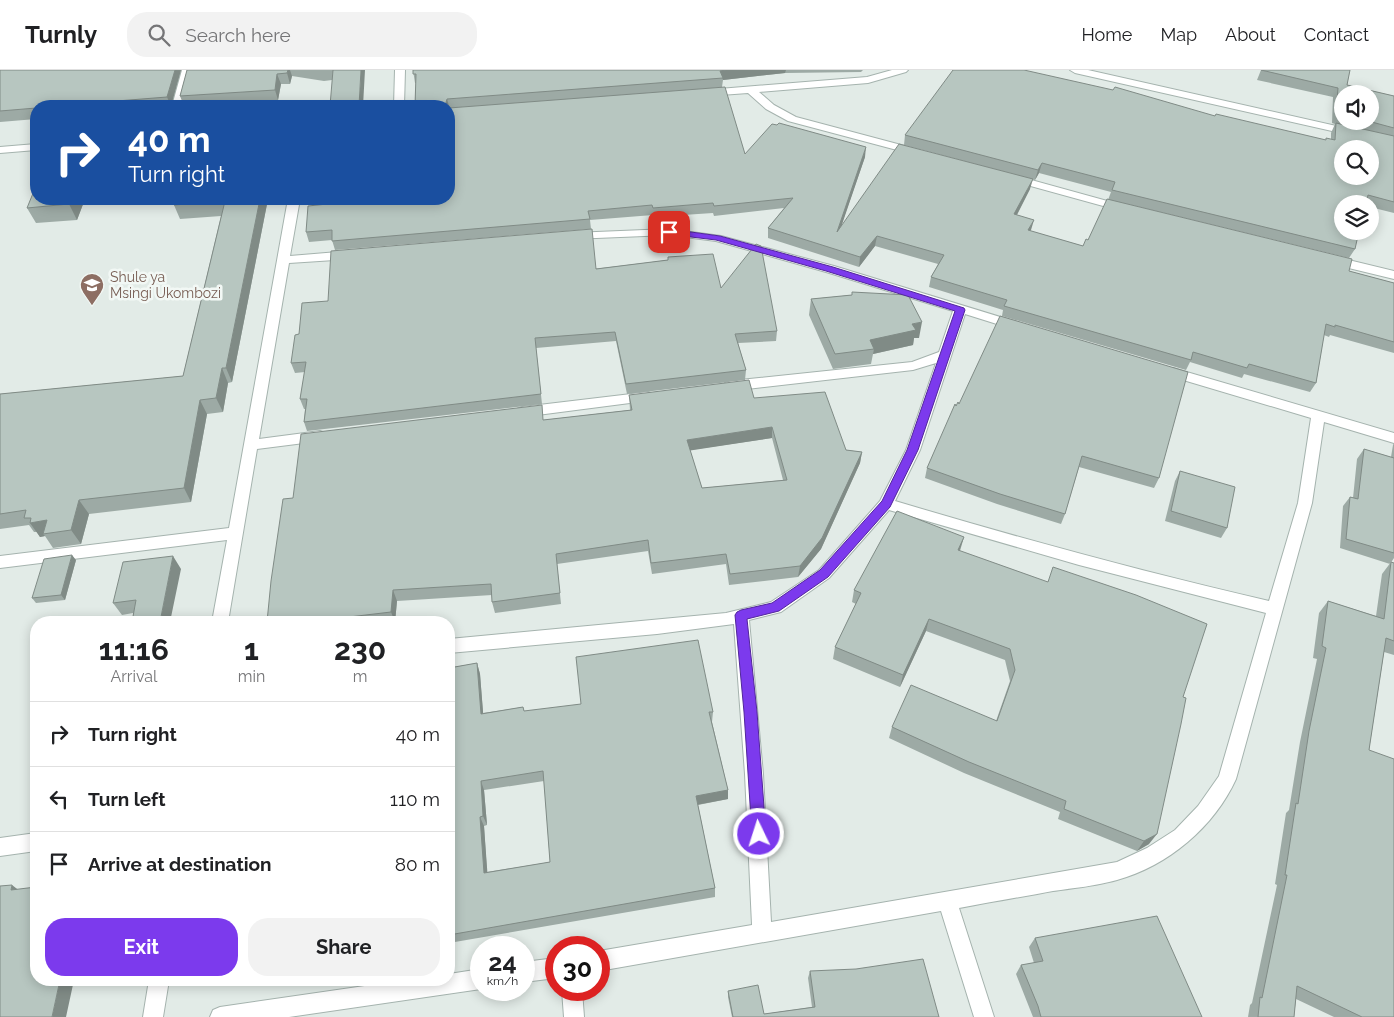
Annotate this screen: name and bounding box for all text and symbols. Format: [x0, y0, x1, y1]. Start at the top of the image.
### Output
search box [127, 12, 477, 57]
text: Turnly [25, 20, 97, 49]
icon: search [145, 21, 173, 49]
text: Search here [185, 24, 291, 46]
text: Home [1081, 24, 1132, 45]
text: Map [1160, 24, 1197, 45]
text: About [1225, 24, 1276, 45]
text: Contact [1304, 24, 1369, 45]
map controls [1334, 85, 1379, 240]
button: sound [1334, 85, 1379, 130]
text: 40 m [128, 119, 210, 160]
icon: right [45, 120, 110, 185]
button: search [1334, 140, 1379, 185]
text: Turn right [128, 161, 225, 187]
button: layers [1334, 195, 1379, 240]
pin [648, 211, 690, 253]
icon: arrive [655, 218, 683, 246]
place label: Shule ya Msingi Ukombozi [110, 269, 221, 301]
school or university icon: Shule ya Msingi Ukombozi [79, 272, 105, 306]
text: 11:16 [99, 632, 169, 667]
text: 1 [244, 632, 259, 667]
text: 230 [334, 632, 386, 667]
text: Arrival [110, 667, 157, 686]
text: min [238, 667, 265, 686]
text: m [353, 667, 367, 686]
icon: right [45, 720, 73, 748]
text: Turn right [88, 723, 177, 745]
text: 40 m [396, 723, 440, 745]
icon: left [45, 785, 73, 813]
text: Turn left [88, 788, 165, 810]
text: 110 m [390, 788, 440, 810]
position arrow [732, 807, 784, 859]
icon: arrive [45, 850, 73, 878]
text: Arrive at destination [88, 853, 272, 875]
text: 80 m [395, 853, 440, 875]
button: Exit [45, 918, 238, 976]
button: Share [248, 918, 440, 976]
speed limit sign: 30 [545, 936, 610, 1001]
text: 24 [488, 947, 517, 977]
text: km/h [487, 974, 518, 988]

